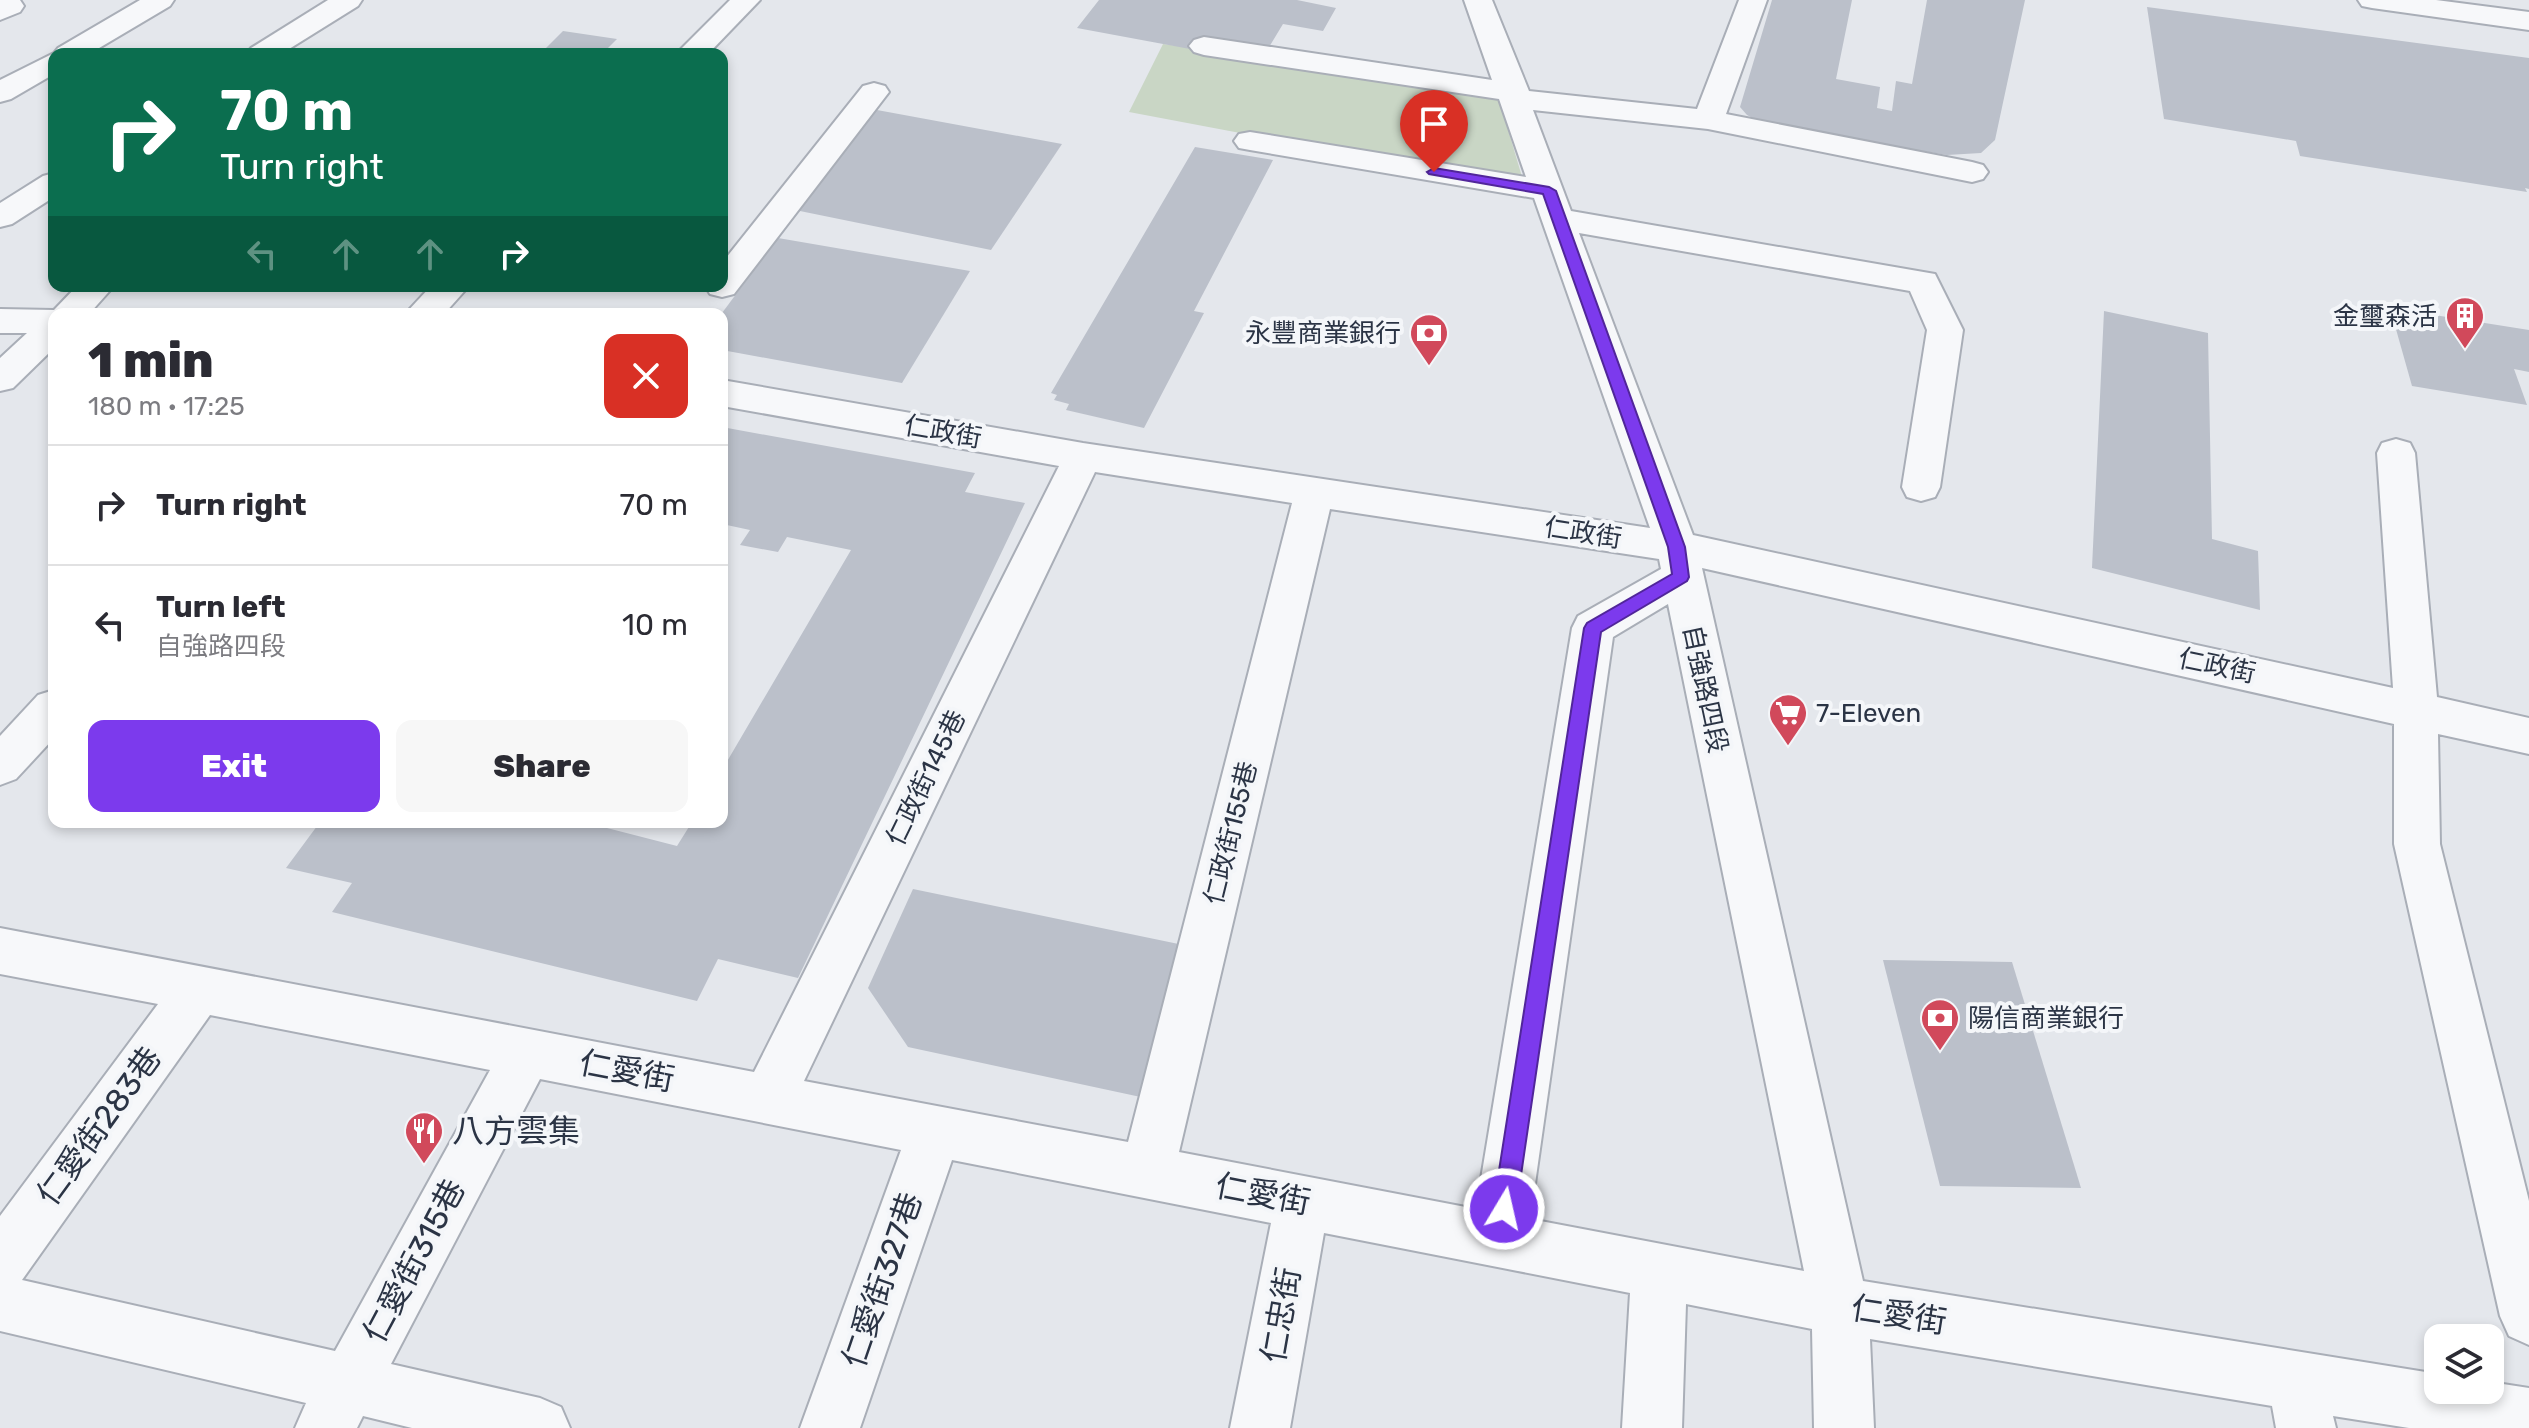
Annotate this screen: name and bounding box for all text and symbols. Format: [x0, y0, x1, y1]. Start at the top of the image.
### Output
text: 70 m [220, 78, 353, 144]
icon: right [88, 80, 192, 184]
pin [1400, 90, 1468, 172]
icon: arrive [1412, 102, 1456, 146]
text: Turn right [220, 145, 384, 188]
icon: left [240, 232, 284, 276]
icon: ahead [324, 232, 368, 276]
icon: ahead [408, 232, 452, 276]
icon: right [492, 232, 536, 276]
building icon: 金璽森活 [2444, 295, 2486, 350]
place label: 金璽森活 [2333, 301, 2437, 332]
bank icon: 永豐商業銀行 [1408, 312, 1450, 367]
place label: 永豐商業銀行 [1245, 318, 1401, 349]
text: 1 min [88, 332, 214, 389]
button: close [604, 334, 688, 418]
text: 180 m · 17:25 [88, 391, 245, 422]
street label: 仁政街 [902, 410, 984, 454]
icon: right [88, 483, 132, 527]
text: Turn right [156, 487, 307, 523]
text: 70 m [620, 487, 688, 523]
street label: 仁政街 [1542, 512, 1624, 554]
text: Turn left [156, 589, 286, 625]
icon: left [88, 603, 132, 647]
text: 10 m [622, 607, 688, 643]
street label: 自強路四段 [1676, 622, 1734, 756]
text: 自強路四段 [156, 631, 286, 662]
street label: 仁政街 [2176, 643, 2258, 689]
supermarket icon: 7-Eleven [1767, 692, 1809, 747]
place label: 7-Eleven [1816, 698, 1921, 729]
street label: 仁政街145巷 [880, 705, 972, 851]
button: Exit [88, 720, 380, 812]
button: Share [396, 720, 688, 812]
street label: 仁政街155巷 [1198, 758, 1264, 908]
bank icon: 陽信商業銀行 [1919, 997, 1961, 1052]
place label: 陽信商業銀行 [1968, 1003, 2124, 1034]
street label: 仁愛街283巷 [29, 1039, 169, 1213]
street label: 仁愛街 [576, 1043, 678, 1099]
restaurant icon: 八方雲集 [403, 1110, 445, 1165]
place label: 八方雲集 [452, 1112, 580, 1150]
street label: 仁愛街 [1212, 1166, 1314, 1222]
position arrow [1462, 1167, 1546, 1251]
street label: 仁愛街315巷 [355, 1173, 473, 1349]
street label: 仁愛街327巷 [834, 1188, 930, 1372]
street label: 仁忠街 [1254, 1264, 1308, 1366]
street label: 仁愛街 [1849, 1289, 1949, 1341]
map controls [2424, 1324, 2504, 1404]
button: layers [2424, 1324, 2504, 1404]

